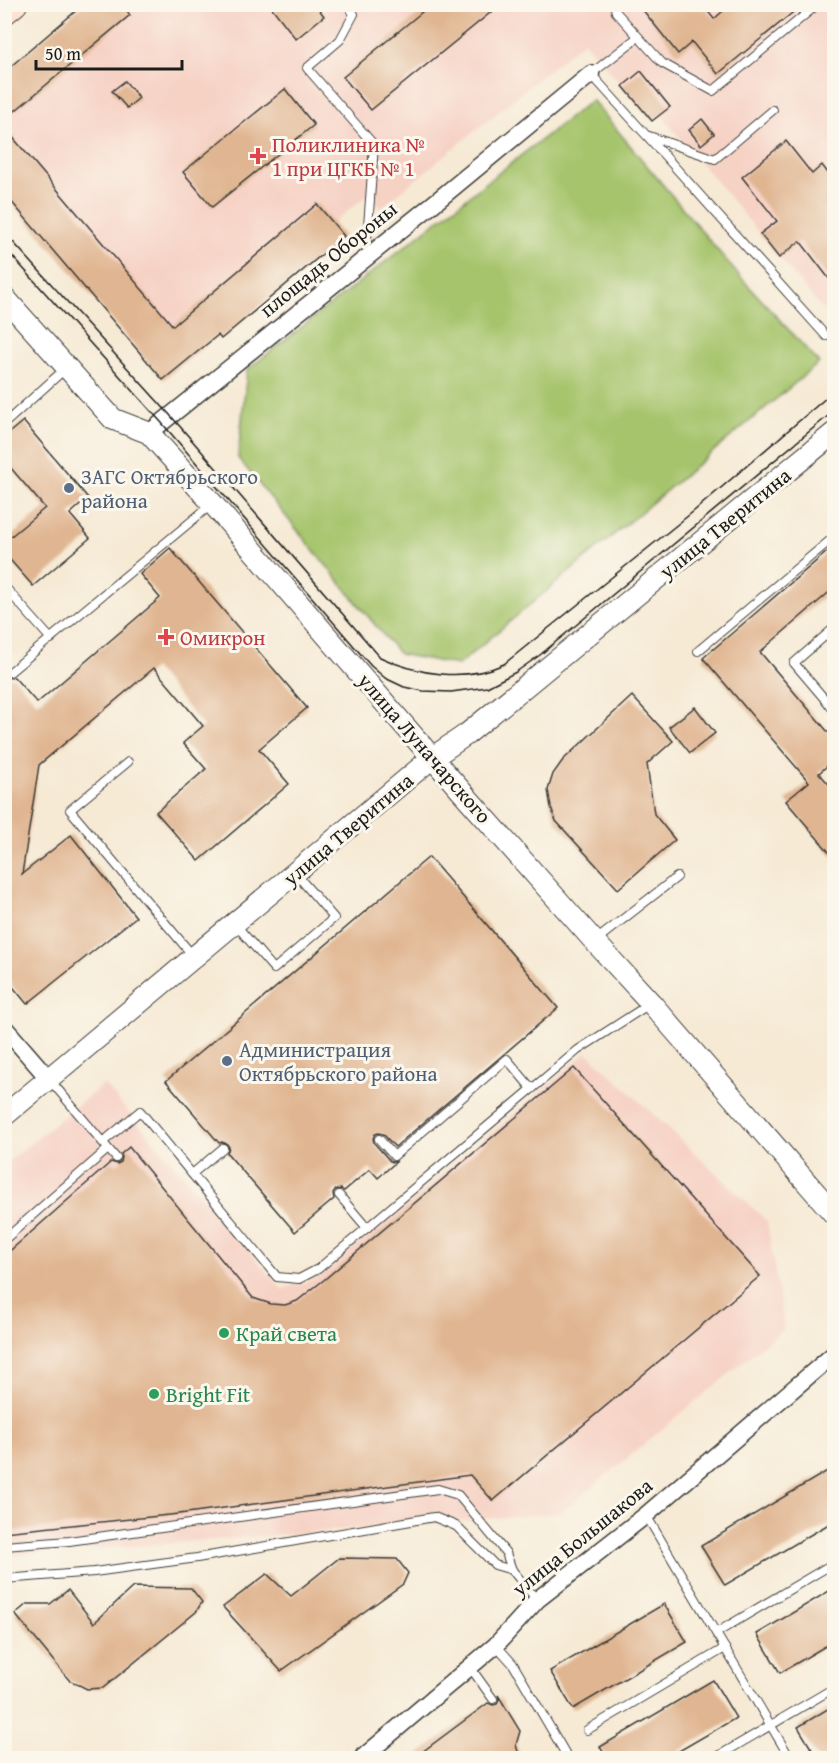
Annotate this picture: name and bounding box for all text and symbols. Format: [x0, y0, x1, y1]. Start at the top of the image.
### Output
scale bar [36, 33, 182, 71]
text: 50 m [45, 40, 81, 67]
place label: Поликлиника № 1 при ЦГКБ № 1 [272, 129, 425, 184]
marker: Поликлиника № 1 при ЦГКБ № 1 [249, 147, 267, 165]
street label: площадь Обороны [252, 193, 404, 324]
street label: улица Тверитина [652, 460, 798, 587]
place label: ЗАГС Октябрьского района [81, 461, 258, 516]
marker: ЗАГС Октябрьского района [62, 481, 76, 495]
place label: Омикрон [180, 622, 265, 653]
marker: Омикрон [157, 628, 175, 646]
street label: улица Луначарского [350, 665, 499, 830]
street label: улица Тверитина [275, 765, 420, 894]
place label: Администрация Октябрьского района [239, 1034, 437, 1089]
marker: Администрация Октябрьского района [220, 1054, 234, 1068]
place label: Край света [236, 1318, 337, 1349]
marker: Край света [217, 1326, 231, 1340]
place label: Bright Fit [166, 1379, 251, 1410]
marker: Bright Fit [147, 1387, 161, 1401]
street label: улица Большакова [504, 1470, 659, 1604]

